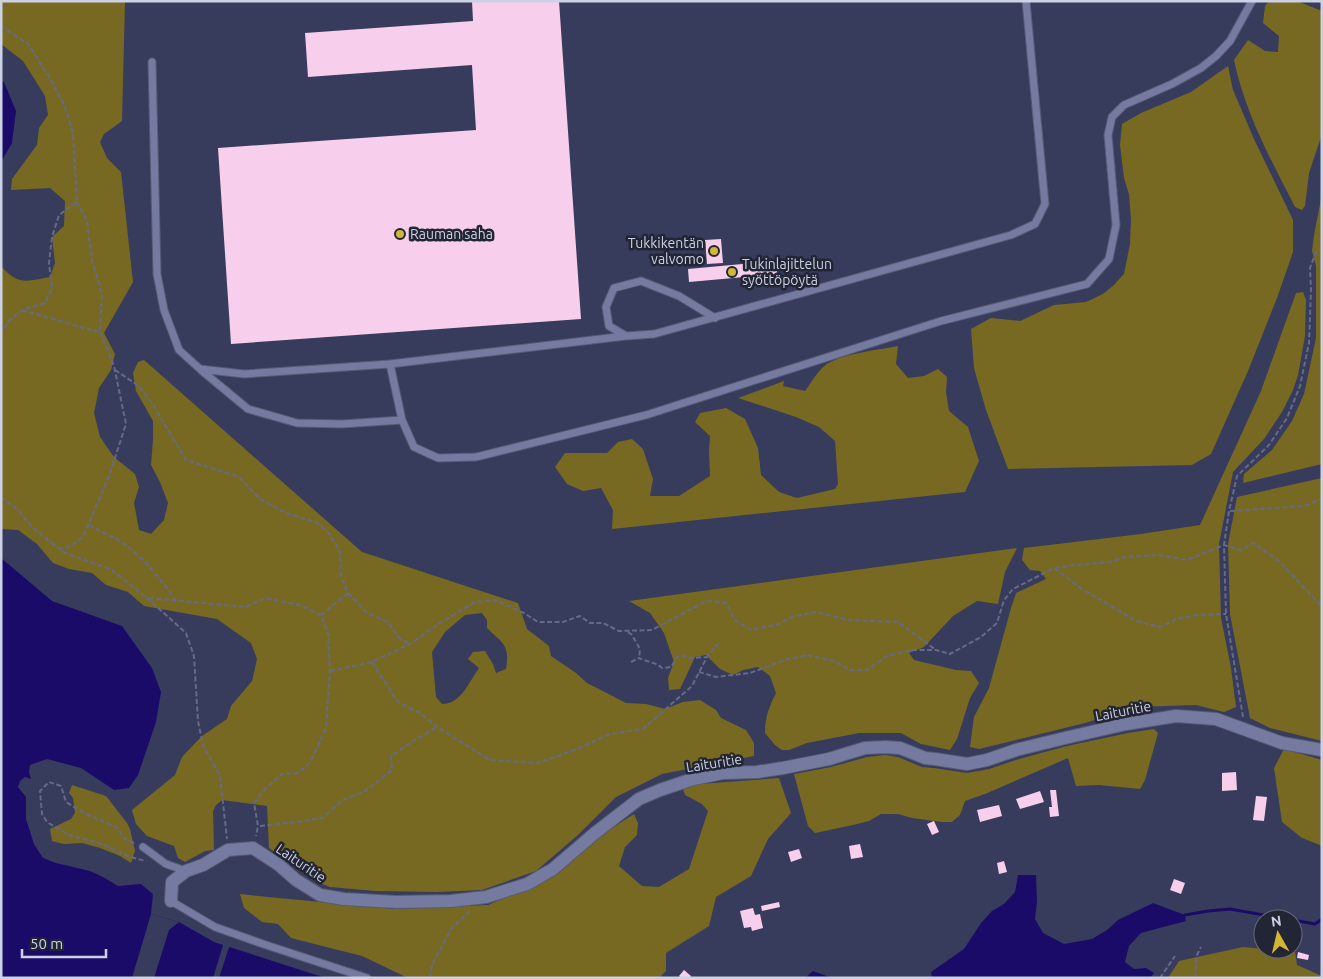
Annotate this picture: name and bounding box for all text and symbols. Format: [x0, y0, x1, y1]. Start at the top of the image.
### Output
place label: Rauman saha [410, 226, 493, 242]
marker: Rauman saha [394, 228, 406, 240]
place label: Tukkikentän valvomo [628, 235, 704, 267]
marker: Tukkikentän valvomo [708, 245, 720, 257]
place label: Tukinlajittelun syöttöpöytä [742, 256, 832, 288]
marker: Tukinlajittelun syöttöpöytä [726, 266, 738, 278]
street label: Laituritie [1094, 698, 1152, 724]
street label: Laituritie [685, 751, 743, 775]
street label: Laituritie [273, 841, 329, 885]
north arrow [1253, 909, 1303, 959]
text: N [1270, 912, 1282, 930]
scale bar [22, 926, 106, 958]
text: 50 m [30, 935, 63, 952]

